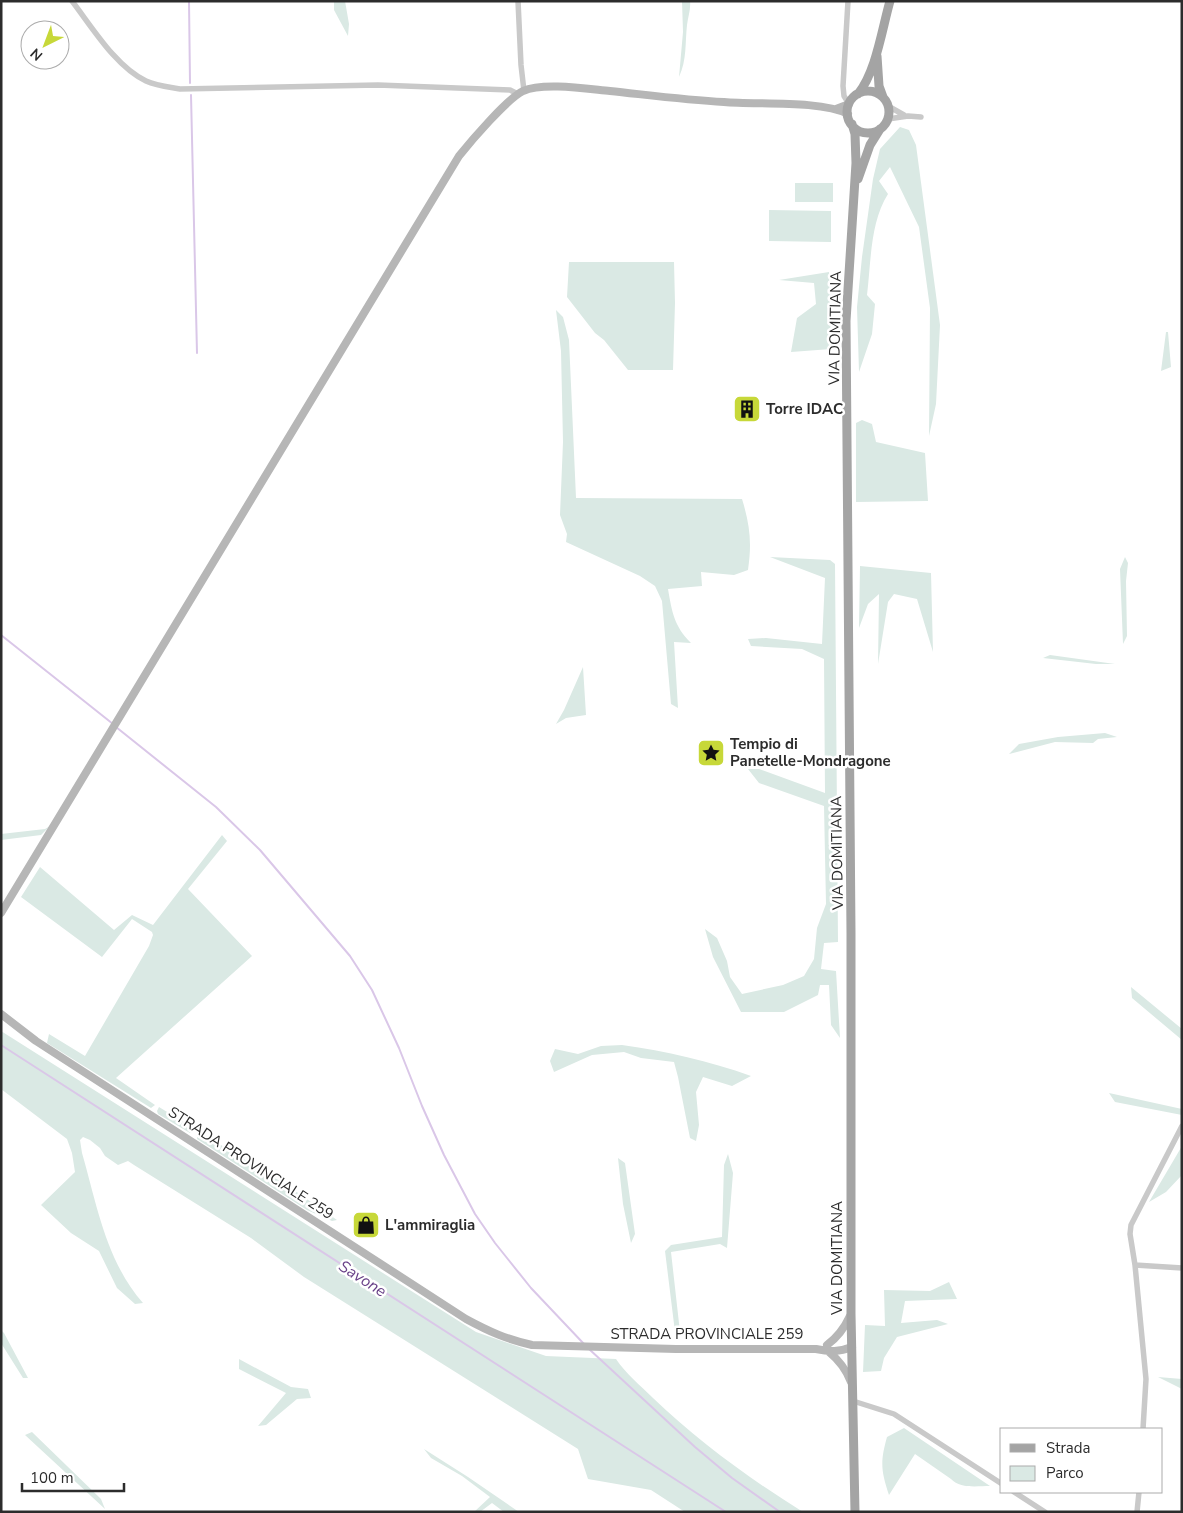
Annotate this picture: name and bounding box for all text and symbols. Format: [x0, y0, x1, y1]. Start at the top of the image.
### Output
north arrow [20, 20, 70, 70]
text: N [26, 44, 47, 65]
street label: VIA DOMITIANA [824, 271, 846, 386]
building icon: Torre IDAC [732, 394, 762, 424]
place label: Torre IDAC [766, 399, 843, 419]
place label: Tempio di Panetelle-Mondragone [730, 734, 891, 771]
place icon: Tempio di Panetelle-Mondragone [696, 738, 726, 768]
street label: VIA DOMITIANA [826, 796, 848, 911]
street label: STRADA PROVINCIALE 259 [165, 1102, 337, 1224]
street label: VIA DOMITIANA [827, 1201, 847, 1316]
shop icon: L'ammiraglia [351, 1210, 381, 1240]
place label: L'ammiraglia [385, 1215, 475, 1235]
water label: Savone [334, 1255, 391, 1303]
street label: STRADA PROVINCIALE 259 [610, 1324, 804, 1344]
legend [1000, 1428, 1163, 1493]
text: Strada [1046, 1438, 1090, 1458]
scale bar [22, 1460, 125, 1492]
text: Parco [1046, 1463, 1084, 1483]
text: 100 m [30, 1468, 74, 1488]

